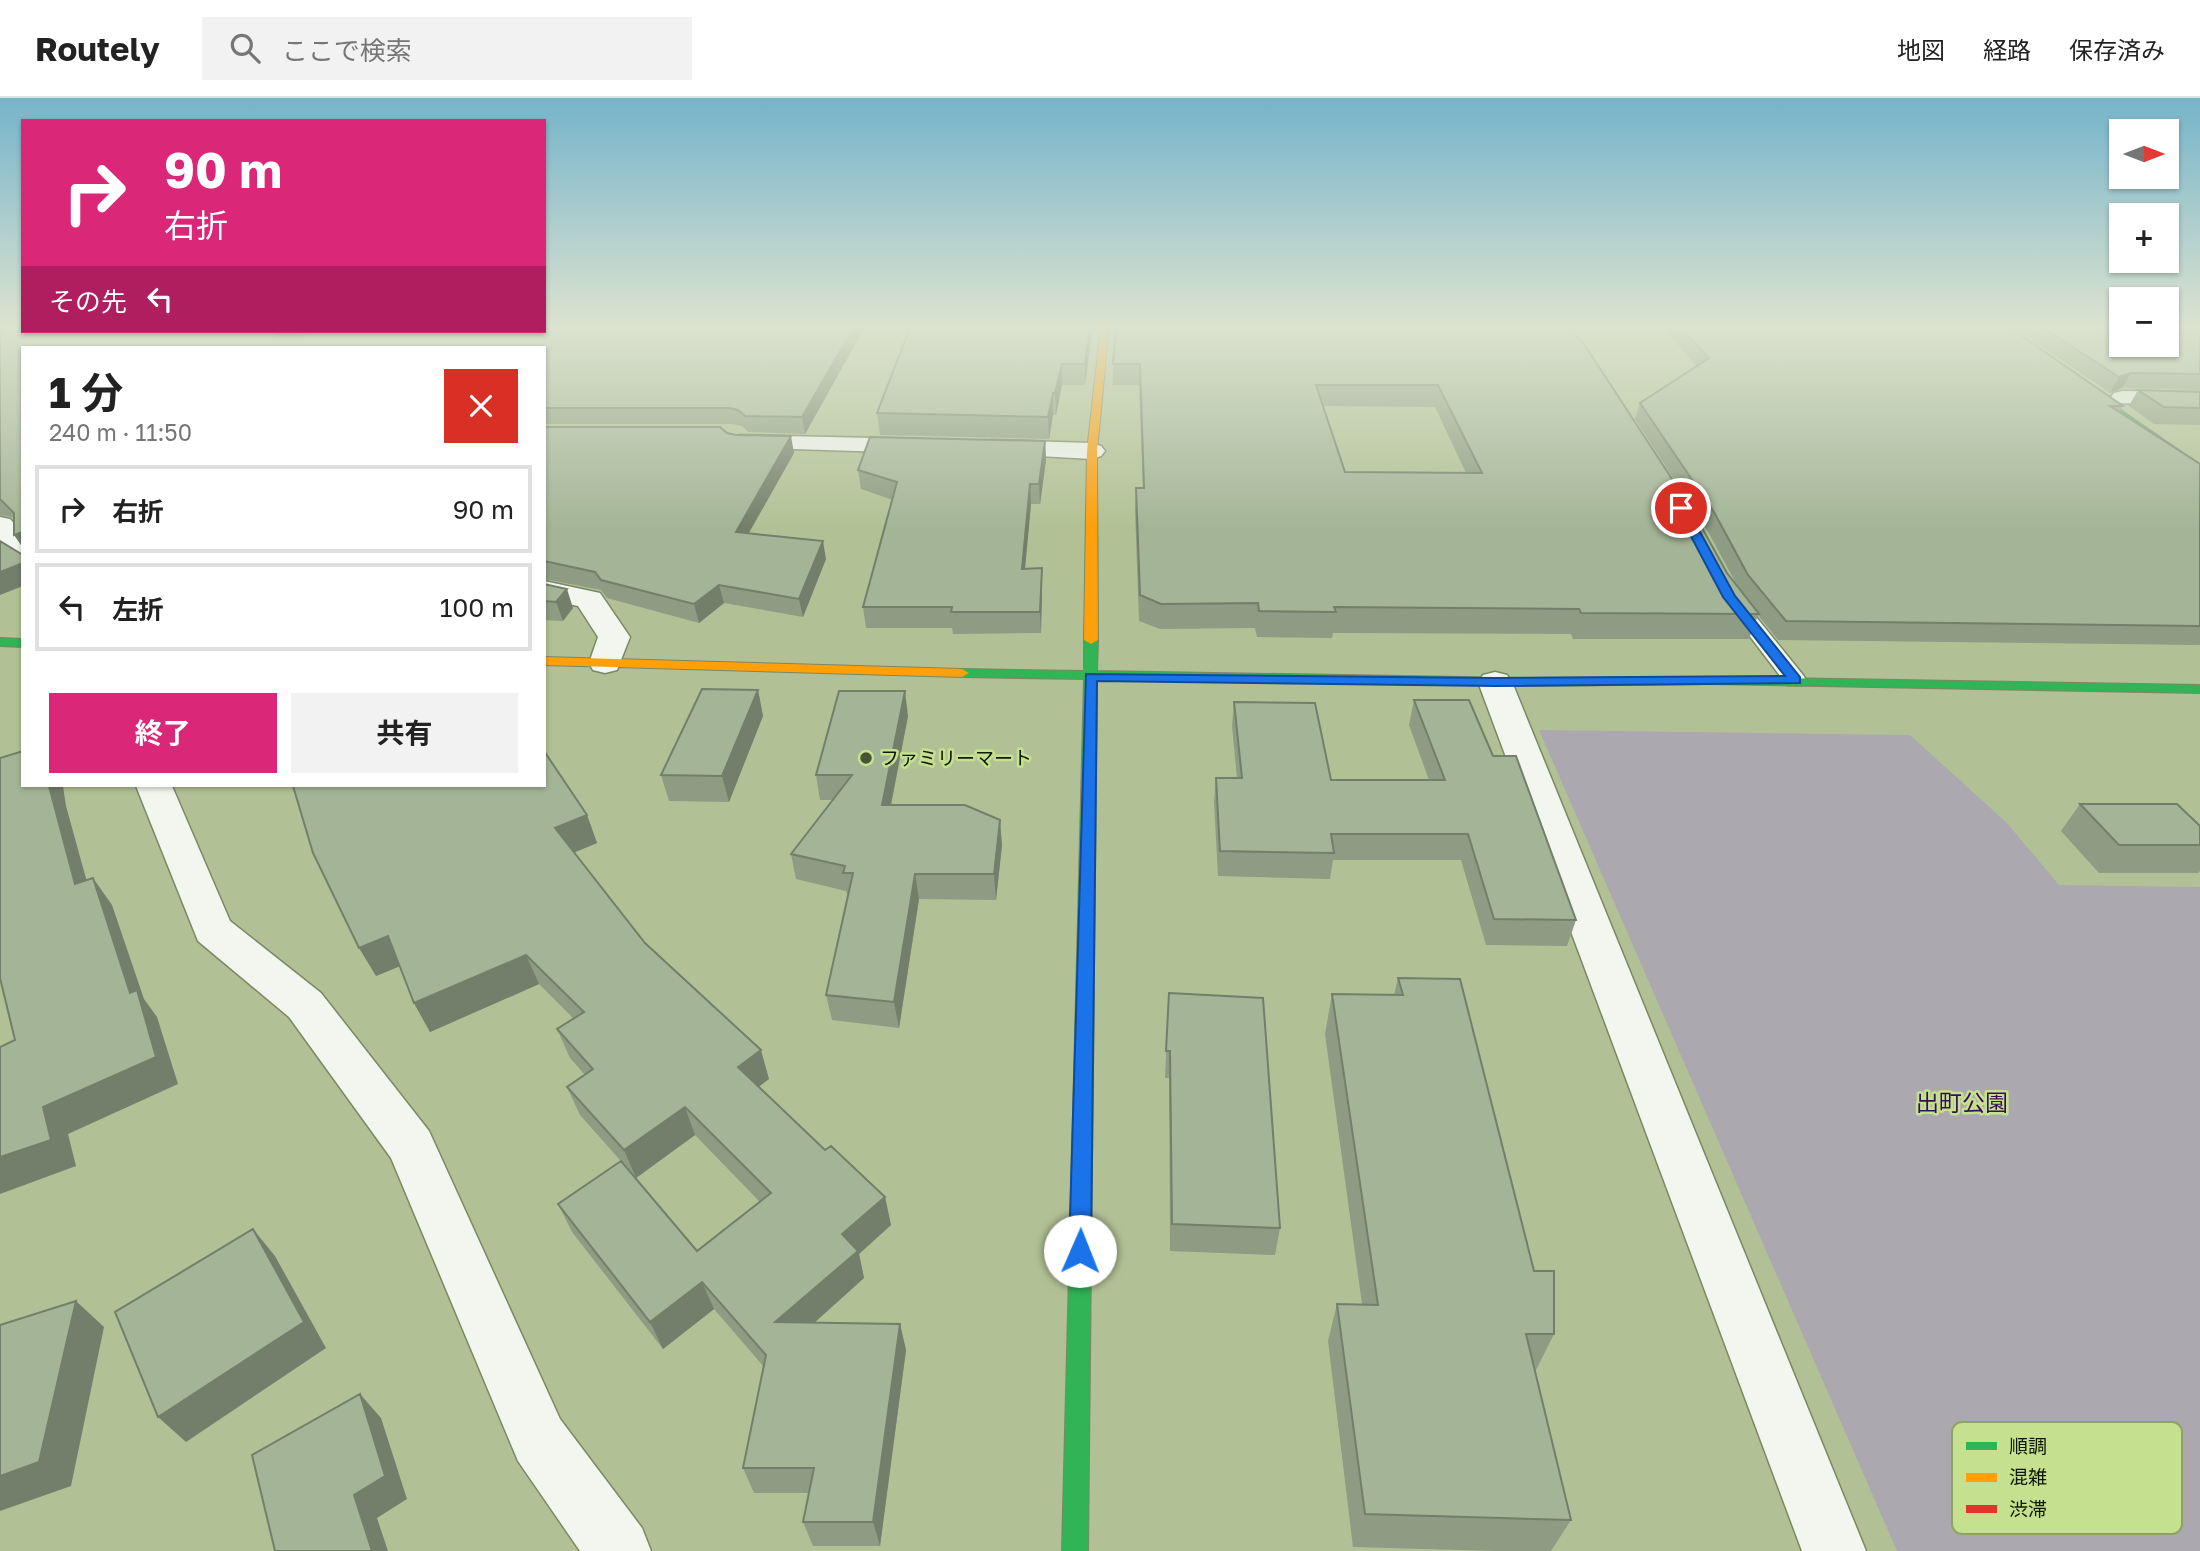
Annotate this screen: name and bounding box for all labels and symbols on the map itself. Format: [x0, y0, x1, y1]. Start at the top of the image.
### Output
north arrow [2109, 119, 2179, 189]
pin [1651, 478, 1711, 538]
place label: ファミリーマート [880, 746, 1032, 769]
marker: ファミリーマート [858, 750, 874, 766]
park label: 出町公園 [1916, 1088, 2008, 1116]
position arrow [1043, 1214, 1117, 1288]
legend [1952, 1422, 2182, 1534]
text: 順調 [2009, 1434, 2047, 1457]
text: 混雑 [2009, 1465, 2047, 1488]
text: 渋滞 [2009, 1497, 2047, 1520]

